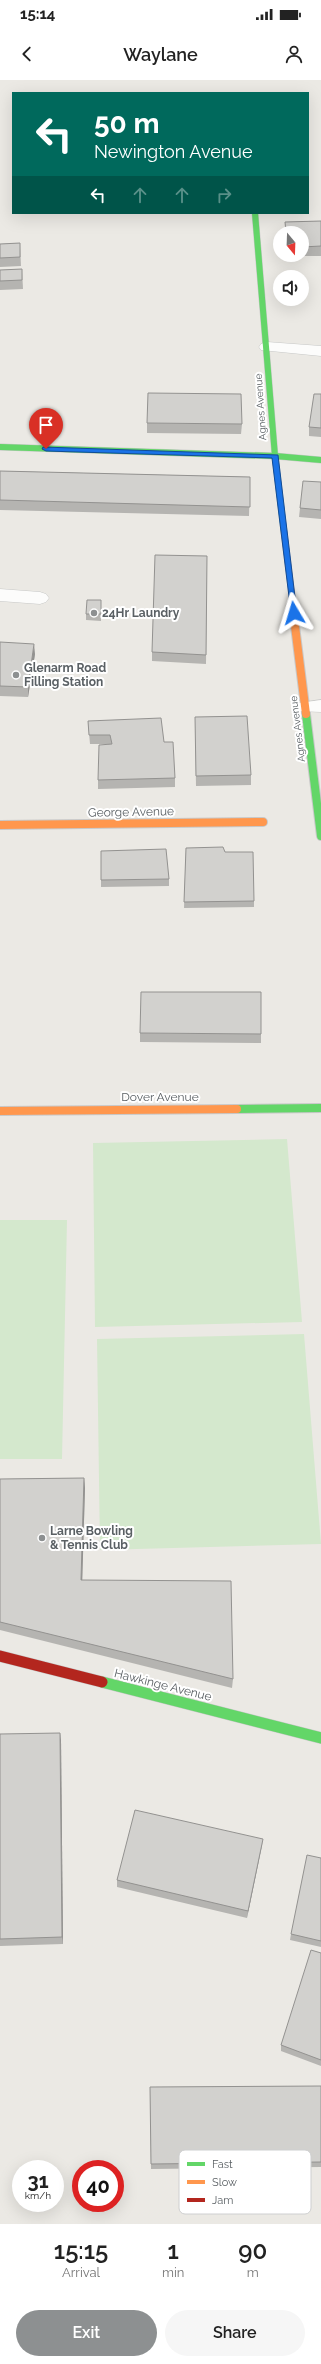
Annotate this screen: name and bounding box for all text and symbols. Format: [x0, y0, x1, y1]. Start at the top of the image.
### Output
text: 15:14 [20, 5, 55, 23]
icon: back [16, 43, 38, 65]
icon: person [283, 43, 305, 65]
text: Waylane [123, 44, 198, 65]
text: 50 m [94, 107, 160, 140]
icon: left [28, 108, 80, 160]
text: Newington Avenue [94, 141, 253, 162]
icon: left [87, 184, 109, 206]
icon: ahead [129, 184, 151, 206]
icon: ahead [171, 184, 193, 206]
icon: right [213, 184, 235, 206]
north arrow [273, 226, 309, 262]
map controls [273, 226, 309, 306]
button: sound [273, 270, 309, 306]
street label: Agnes Avenue [253, 373, 268, 441]
pin [29, 408, 63, 449]
icon: arrive [35, 414, 57, 436]
position arrow [273, 592, 315, 634]
place label: 24Hr Laundry [102, 606, 180, 620]
marker: 24Hr Laundry [89, 608, 99, 618]
place label: Glenarm Road Filling Station [24, 661, 106, 689]
marker: Glenarm Road Filling Station [11, 670, 21, 680]
street label: Agnes Avenue [288, 695, 307, 763]
street label: George Avenue [88, 804, 174, 820]
street label: Dover Avenue [121, 1090, 199, 1104]
place label: Larne Bowling & Tennis Club [50, 1524, 133, 1552]
marker: Larne Bowling & Tennis Club [37, 1533, 47, 1543]
street label: Hawkinge Avenue [113, 1666, 213, 1704]
legend [179, 2150, 311, 2214]
text: Fast [212, 2158, 233, 2171]
speed limit sign: 40 [72, 2160, 124, 2212]
text: 31 [27, 2169, 49, 2193]
text: Slow [212, 2176, 237, 2189]
text: km/h [25, 2190, 51, 2201]
text: Jam [212, 2194, 233, 2207]
text: 15:15 [54, 2236, 108, 2265]
text: 1 [168, 2236, 179, 2265]
text: 90 [238, 2236, 267, 2265]
text: Arrival [62, 2265, 100, 2280]
text: min [162, 2265, 184, 2280]
text: m [247, 2265, 259, 2280]
button: Exit [16, 2310, 157, 2356]
button: Share [165, 2310, 305, 2356]

